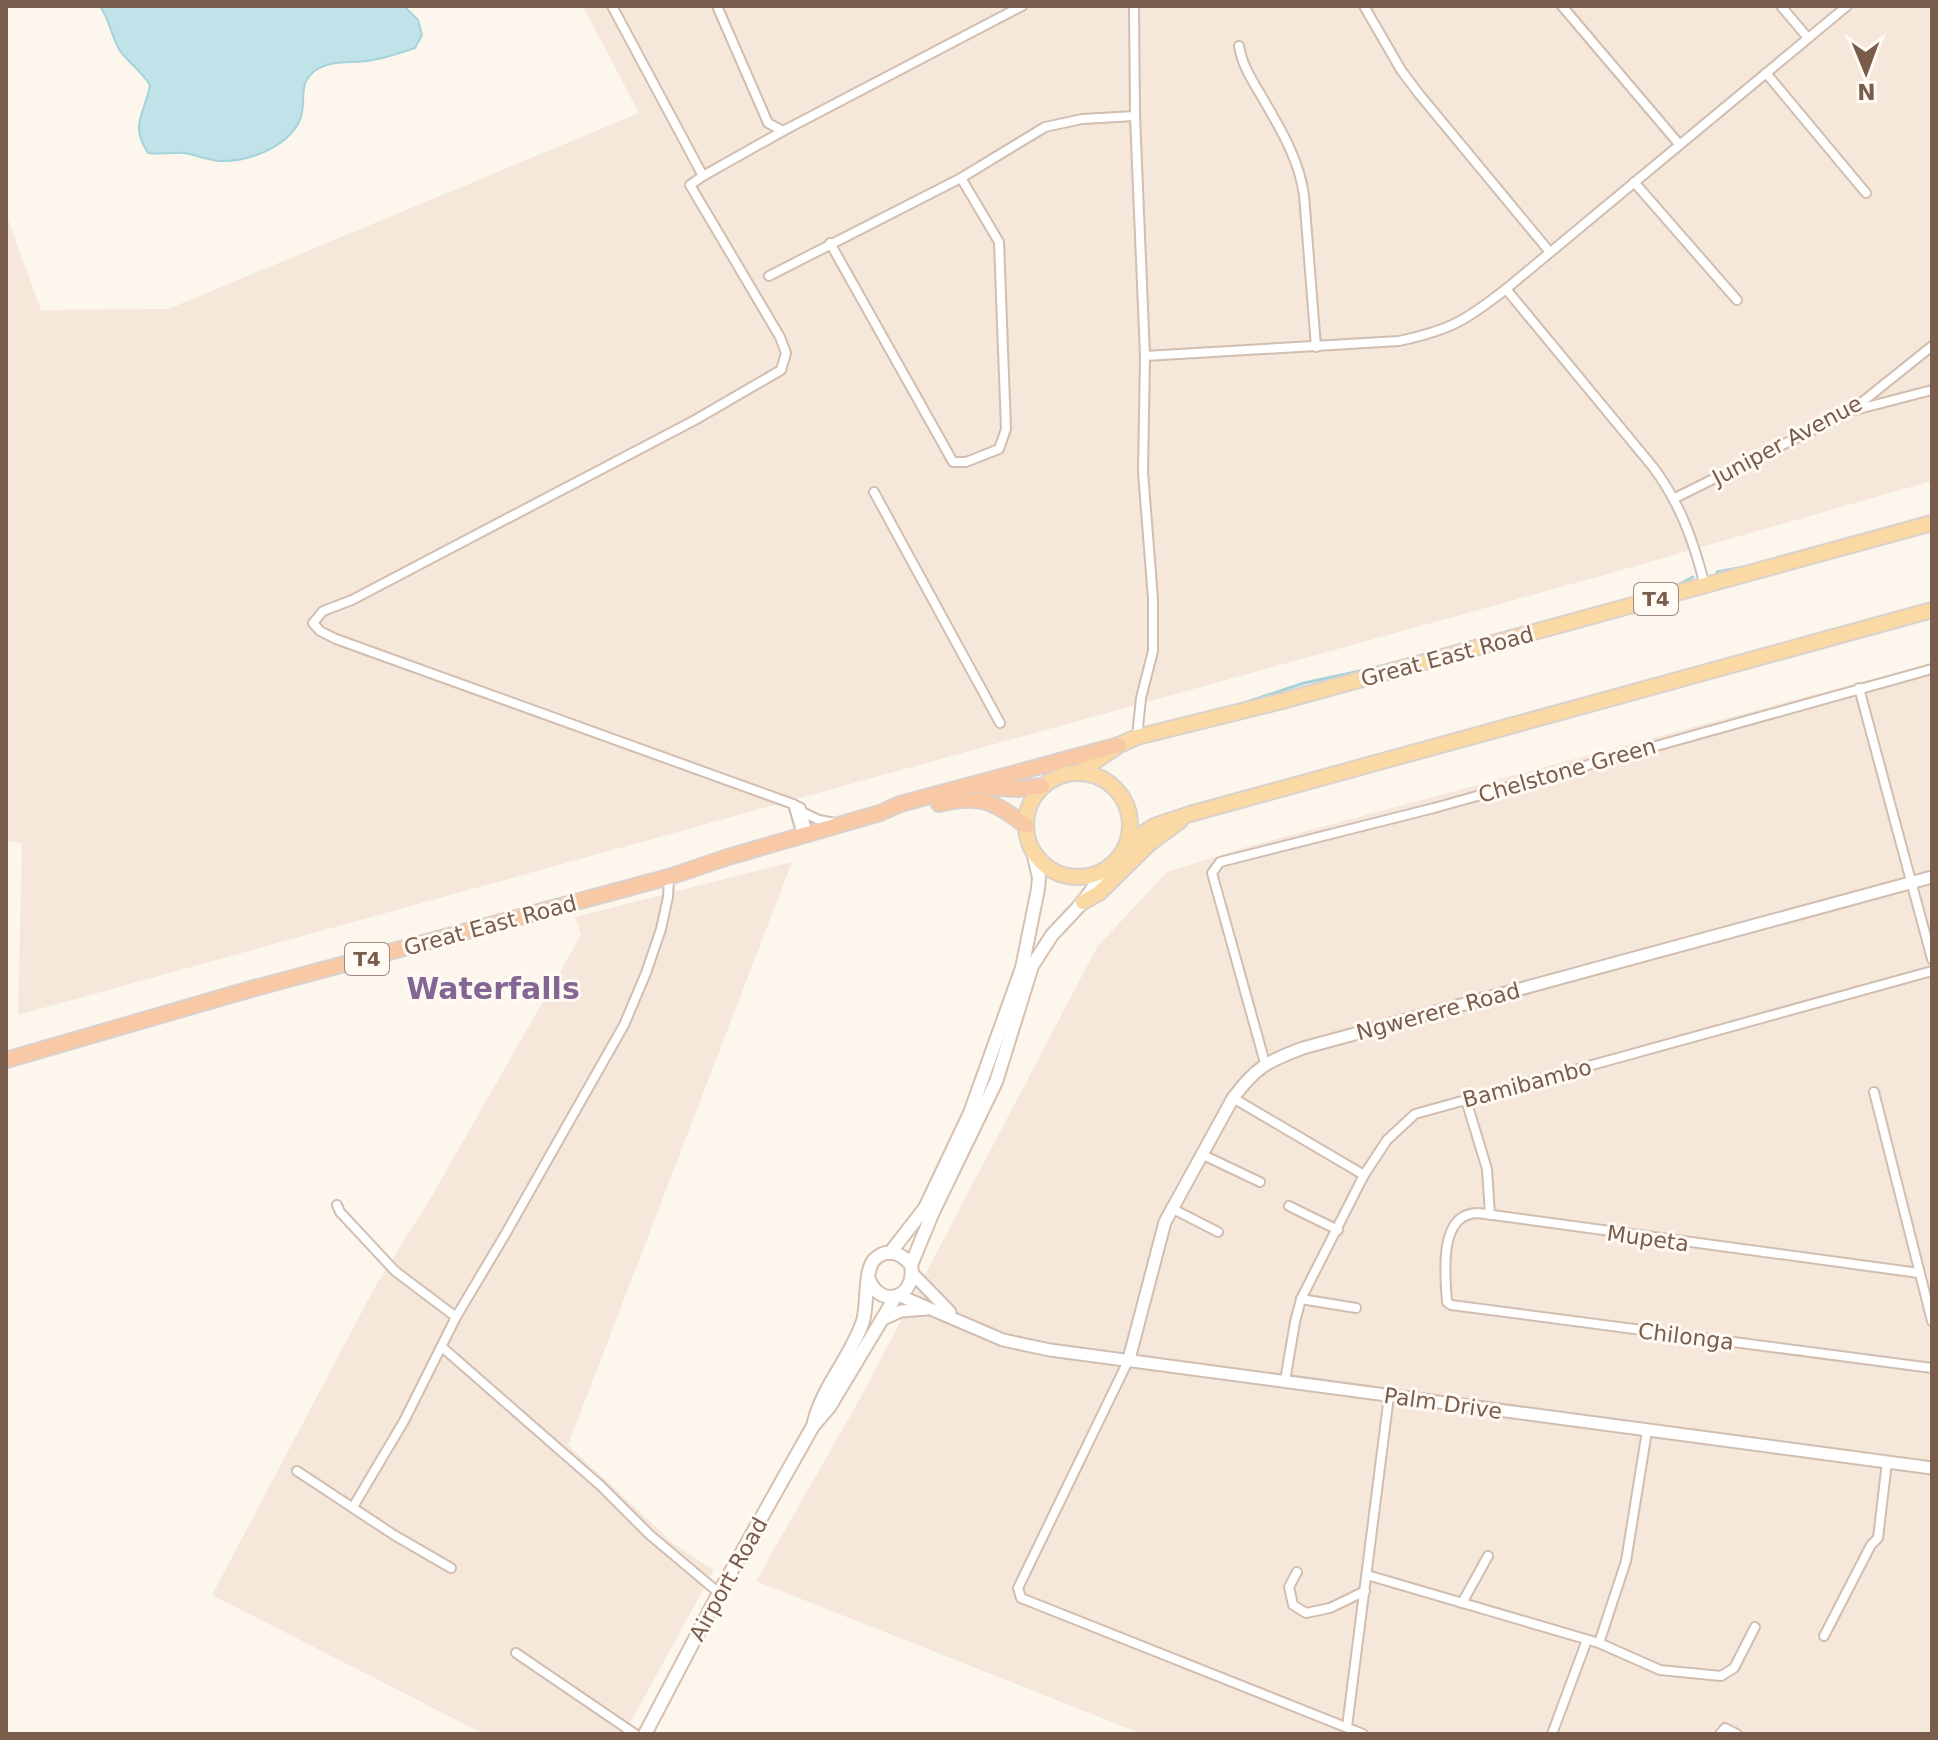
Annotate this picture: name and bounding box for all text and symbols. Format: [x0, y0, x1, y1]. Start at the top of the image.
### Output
north arrow [1826, 32, 1906, 112]
text: N [1857, 79, 1876, 104]
street label: Juniper Avenue [1706, 390, 1866, 491]
road number: T4 [1634, 583, 1678, 615]
street label: Great East Road [1358, 621, 1536, 692]
street label: Chelstone Green [1475, 733, 1659, 808]
street label: Great East Road [401, 890, 579, 961]
road number: T4 [345, 943, 389, 975]
district label: Waterfalls [406, 971, 580, 1006]
street label: Ngwerere Road [1354, 978, 1523, 1045]
street label: Bamibambo [1460, 1054, 1594, 1113]
street label: Mupeta [1605, 1220, 1691, 1257]
street label: Chilonga [1637, 1318, 1735, 1355]
street label: Palm Drive [1382, 1383, 1504, 1424]
street label: Airport Road [684, 1513, 773, 1645]

